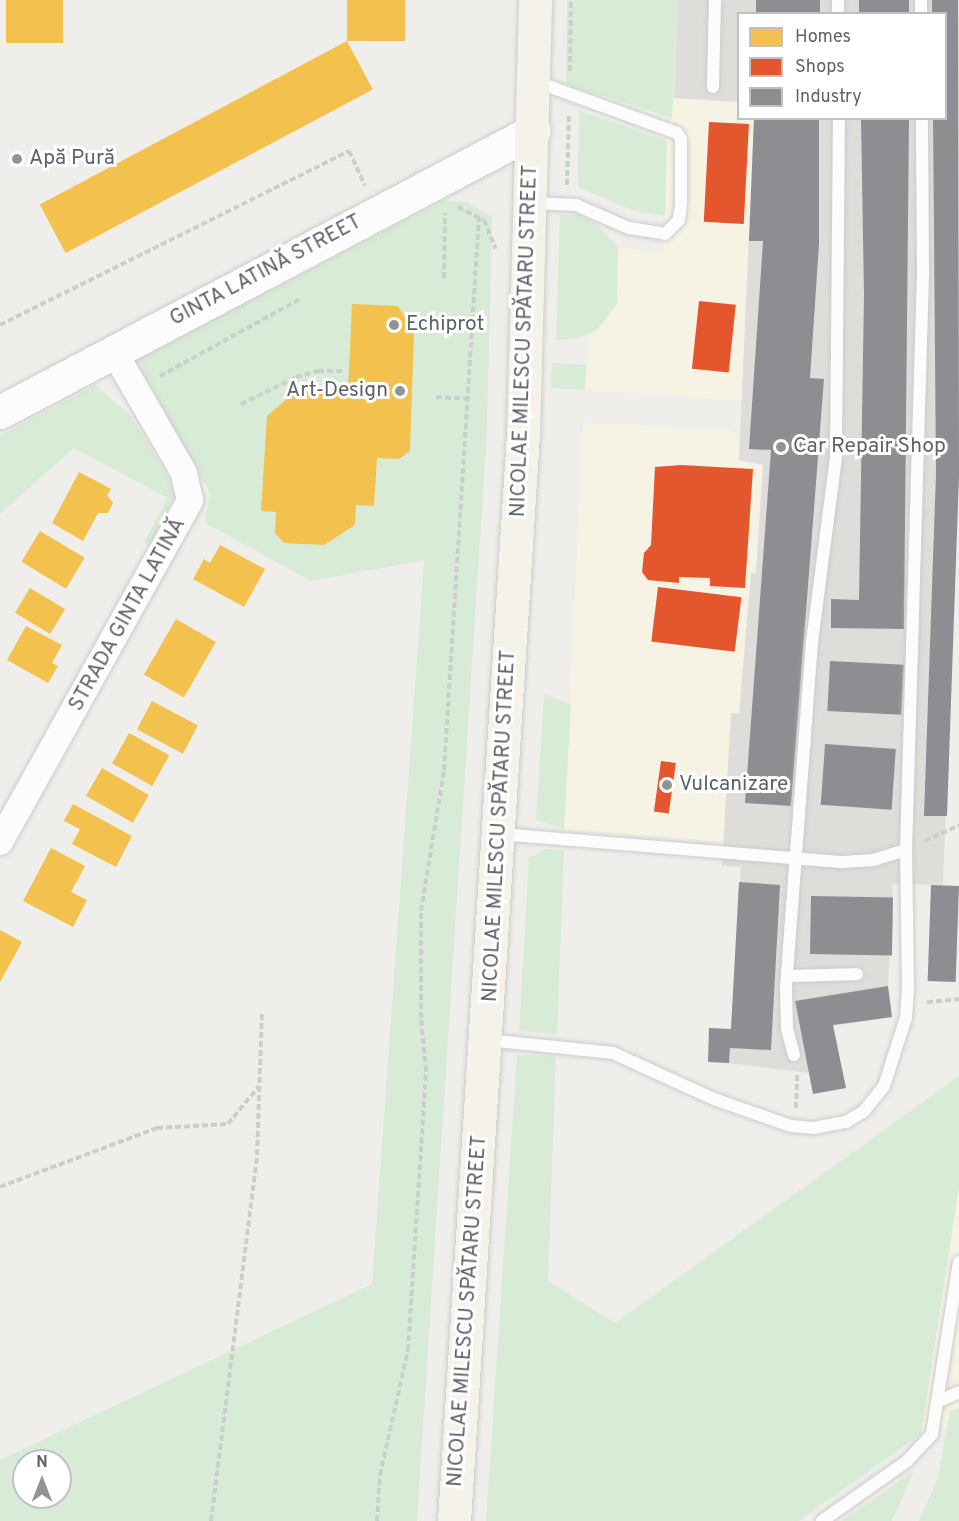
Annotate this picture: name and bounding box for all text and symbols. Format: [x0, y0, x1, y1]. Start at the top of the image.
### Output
legend [737, 12, 947, 120]
text: Homes [795, 26, 851, 49]
text: Shops [795, 56, 845, 79]
text: Industry [795, 86, 862, 109]
place label: Apă Pură [29, 146, 115, 172]
marker: Apă Pură [10, 152, 24, 166]
street label: NICOLAE MILESCU SPĂTARU STREET [506, 164, 544, 518]
street label: GINTA LATINĂ STREET [165, 209, 367, 333]
place label: Echiprot [406, 312, 484, 338]
marker: Echiprot [387, 318, 401, 332]
place label: Art-Design [286, 378, 388, 404]
marker: Art-Design [393, 384, 407, 398]
place label: Car Repair Shop [793, 434, 946, 460]
marker: Car Repair Shop [774, 440, 788, 454]
street label: STRADA GINTA LATINĂ [64, 513, 192, 717]
street label: NICOLAE MILESCU SPĂTARU STREET [478, 649, 522, 1003]
place label: Vulcanizare [679, 772, 788, 798]
marker: Vulcanizare [660, 778, 674, 792]
street label: NICOLAE MILESCU SPĂTARU STREET [443, 1134, 493, 1488]
north arrow [12, 1449, 72, 1509]
text: N [36, 1453, 48, 1473]

